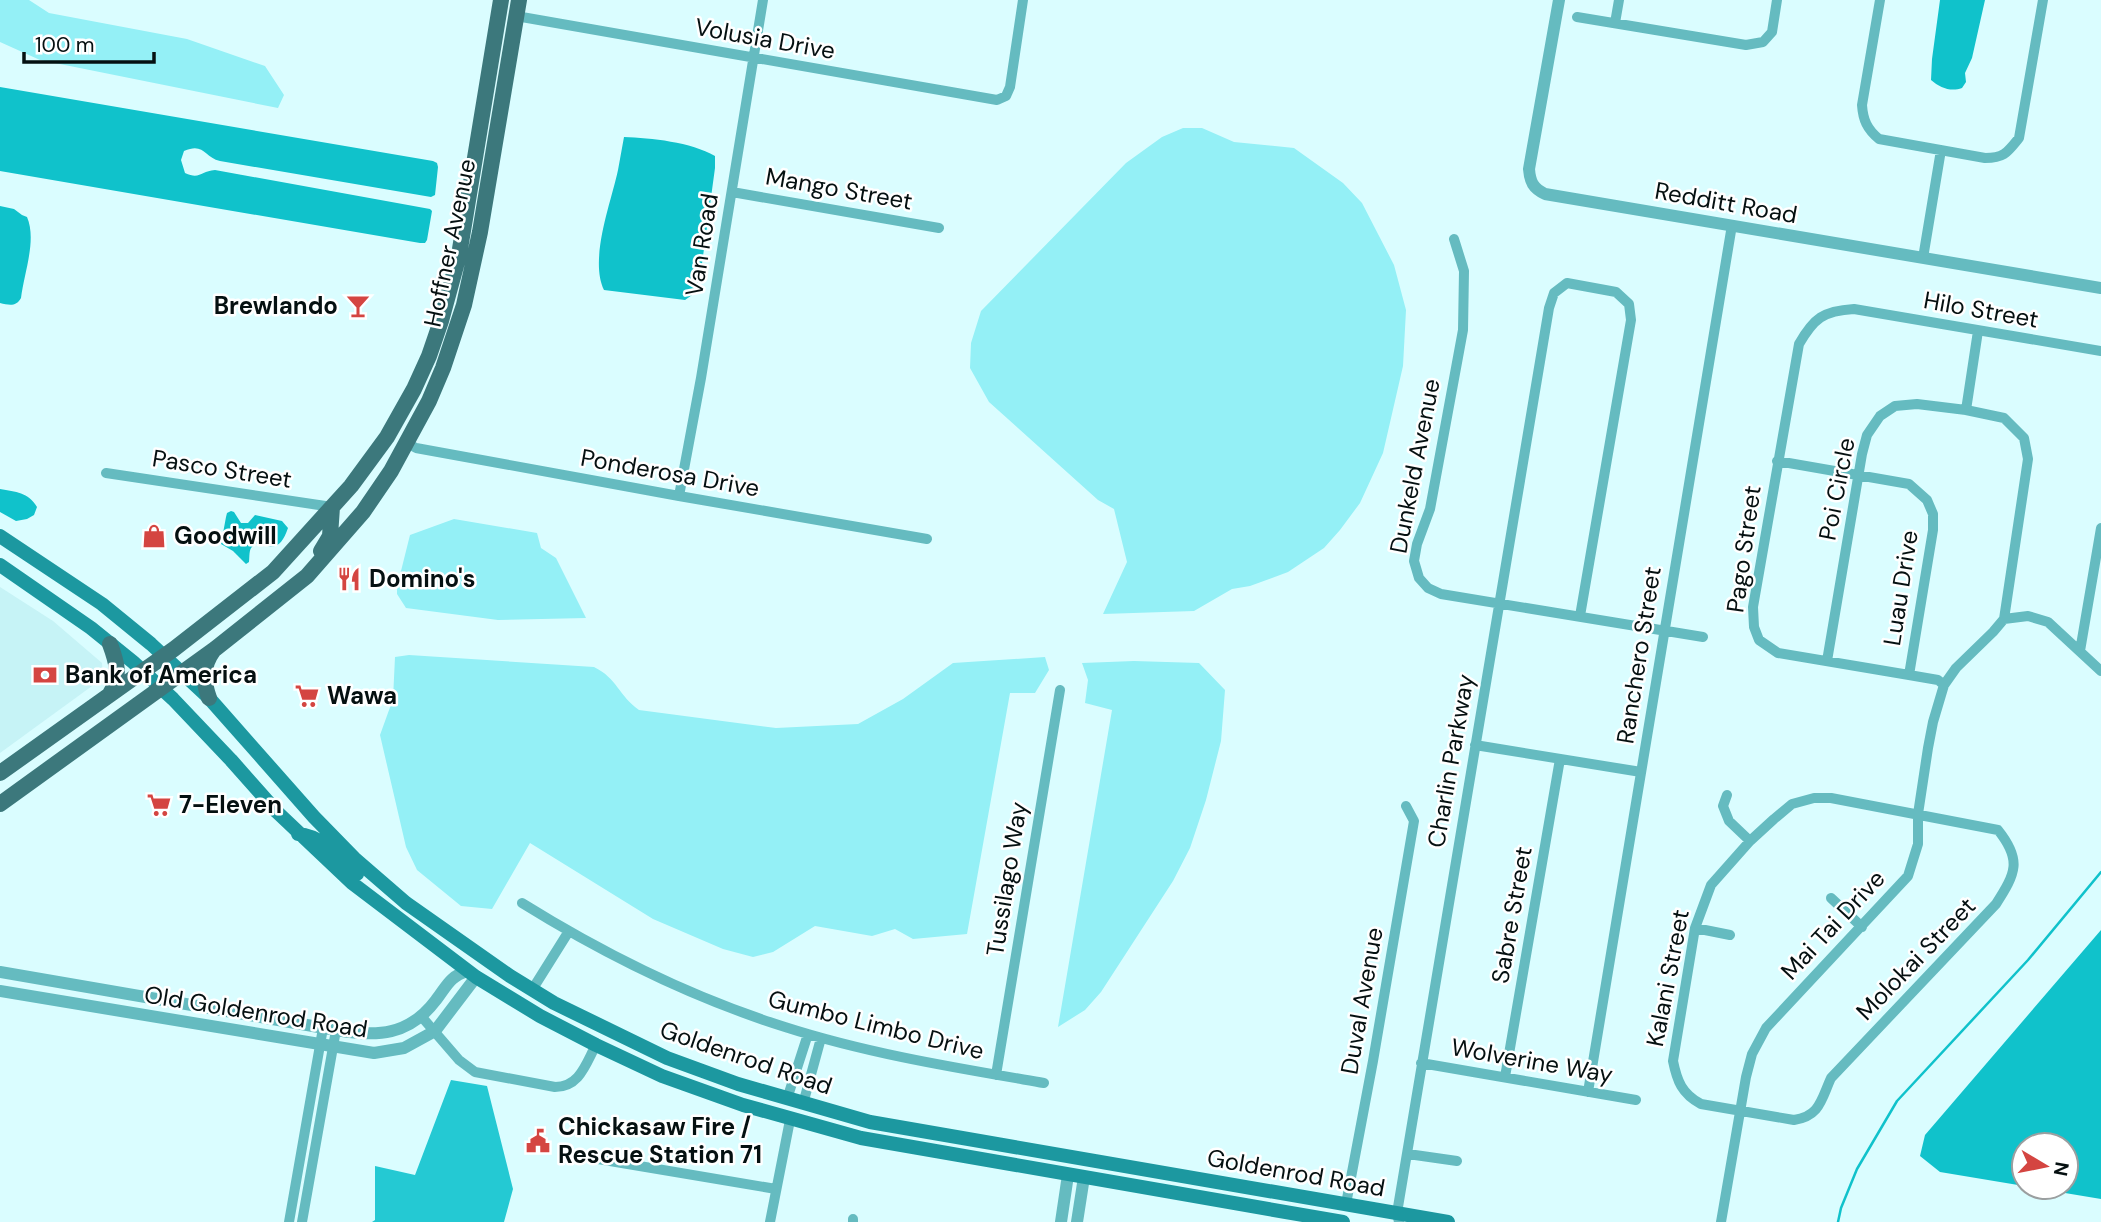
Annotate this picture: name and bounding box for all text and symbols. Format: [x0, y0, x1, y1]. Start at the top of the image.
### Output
street label: Volusia Drive [693, 11, 838, 66]
scale bar [24, 21, 154, 65]
text: 100 m [35, 31, 95, 59]
street label: Hoffner Avenue [417, 156, 482, 330]
street label: Mango Street [763, 160, 915, 217]
street label: Redditt Road [1652, 175, 1800, 230]
street label: Van Road [678, 191, 725, 299]
street label: Hilo Street [1921, 284, 2041, 335]
place label: Brewlando [214, 290, 338, 321]
bar icon: Brewlando [344, 292, 372, 320]
street label: Dunkeld Avenue [1382, 376, 1447, 556]
street label: Poi Circle [1811, 435, 1862, 543]
street label: Pasco Street [150, 442, 294, 495]
street label: Ponderosa Drive [578, 442, 762, 503]
street label: Pago Street [1719, 483, 1768, 614]
place label: Goodwill [174, 520, 277, 551]
shop icon: Goodwill [140, 522, 168, 550]
street label: Luau Drive [1876, 528, 1925, 648]
place label: Domino's [369, 563, 475, 594]
street label: Ranchero Street [1609, 564, 1668, 746]
restaurant icon: Domino's [335, 565, 363, 593]
place label: Bank of America [65, 659, 257, 690]
bank icon: Bank of America [31, 661, 59, 689]
street label: Charlin Parkway [1420, 672, 1481, 850]
place label: Wawa [327, 680, 397, 711]
supermarket icon: Wawa [293, 682, 321, 710]
place label: 7-Eleven [179, 789, 282, 820]
supermarket icon: 7-Eleven [145, 791, 173, 819]
street label: Tussilago Way [979, 800, 1034, 958]
street label: Sabre Street [1484, 844, 1539, 986]
street label: Mai Tai Drive [1774, 863, 1891, 986]
street label: Molokai Street [1849, 891, 1982, 1027]
street label: Kalani Street [1639, 907, 1696, 1049]
street label: Duval Avenue [1333, 925, 1390, 1077]
street label: Old Goldenrod Road [142, 979, 370, 1044]
street label: Gumbo Limbo Drive [765, 983, 987, 1066]
street label: Goldenrod Road [656, 1014, 836, 1102]
street label: Wolverine Way [1449, 1031, 1615, 1090]
place label: Chickasaw Fire / Rescue Station 71 [558, 1111, 762, 1170]
public building icon: Chickasaw Fire / Rescue Station 71 [524, 1127, 552, 1155]
north arrow [2010, 1131, 2080, 1201]
street label: Goldenrod Road [1205, 1142, 1388, 1203]
text: N [2048, 1160, 2075, 1178]

